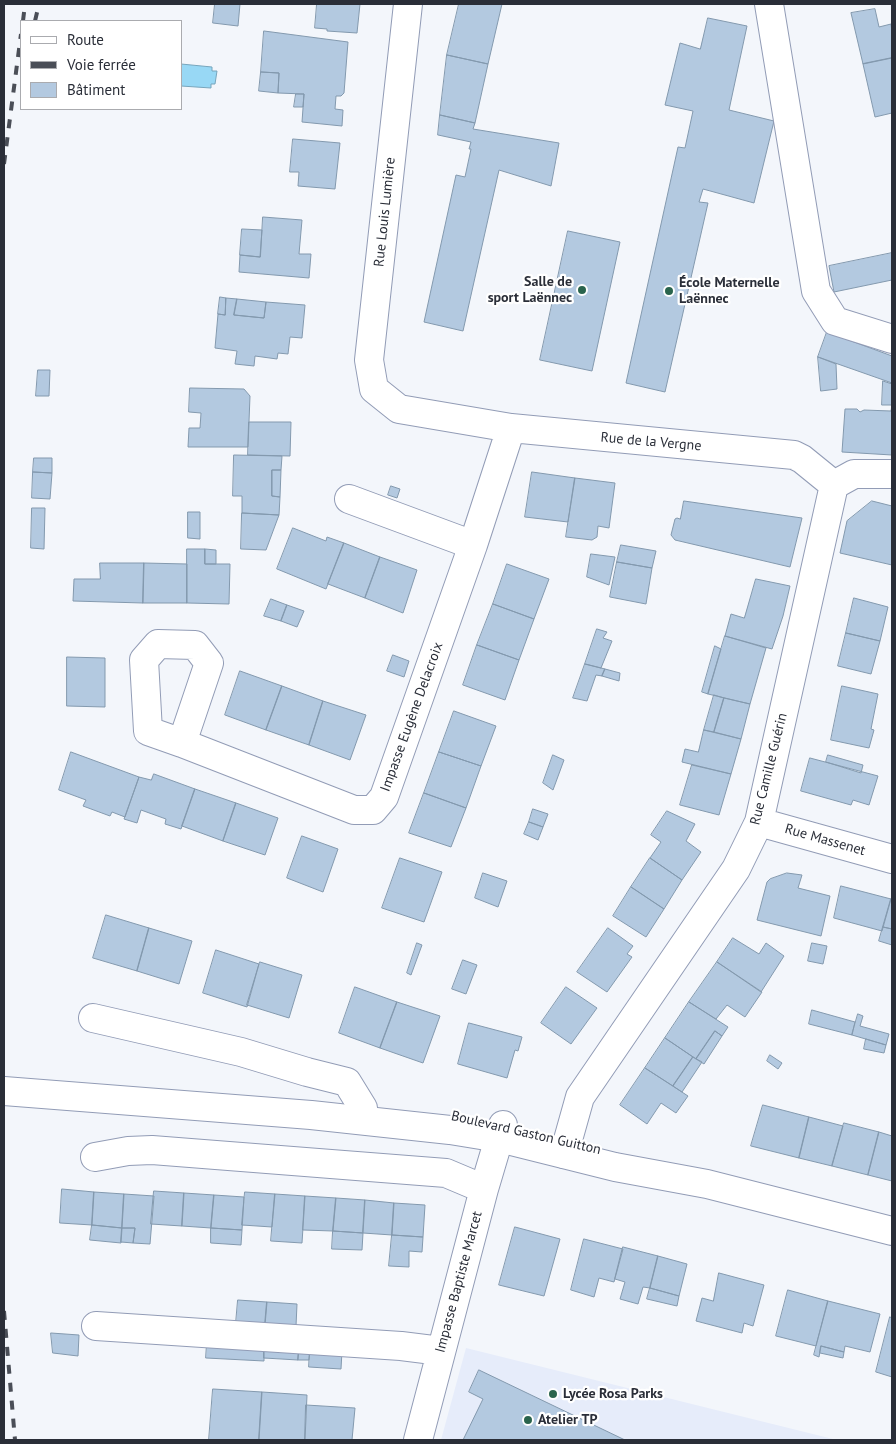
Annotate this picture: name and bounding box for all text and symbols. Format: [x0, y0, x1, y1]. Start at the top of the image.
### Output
legend [20, 20, 182, 110]
text: Route [67, 30, 104, 49]
text: Voie ferrée [67, 55, 136, 74]
text: Bâtiment [67, 80, 125, 99]
street label: Rue Louis Lumière [371, 156, 399, 268]
place label: Salle de sport Laënnec [488, 274, 572, 306]
place label: École Maternelle Laënnec [679, 275, 779, 308]
marker: Salle de sport Laënnec [576, 284, 588, 296]
marker: École Maternelle Laënnec [663, 285, 675, 297]
street label: Rue de la Vergne [600, 429, 702, 455]
street label: Impasse Eugène Delacroix [377, 640, 447, 794]
street label: Rue Camille Guérin [747, 711, 791, 827]
street label: Rue Massenet [783, 820, 867, 860]
street label: Boulevard Gaston Guitton [450, 1108, 602, 1158]
street label: Impasse Baptiste Marcet [432, 1209, 486, 1355]
place label: Lycée Rosa Parks [563, 1386, 663, 1402]
marker: Lycée Rosa Parks [547, 1388, 559, 1400]
place label: Atelier TP [538, 1412, 597, 1428]
marker: Atelier TP [522, 1414, 534, 1426]

